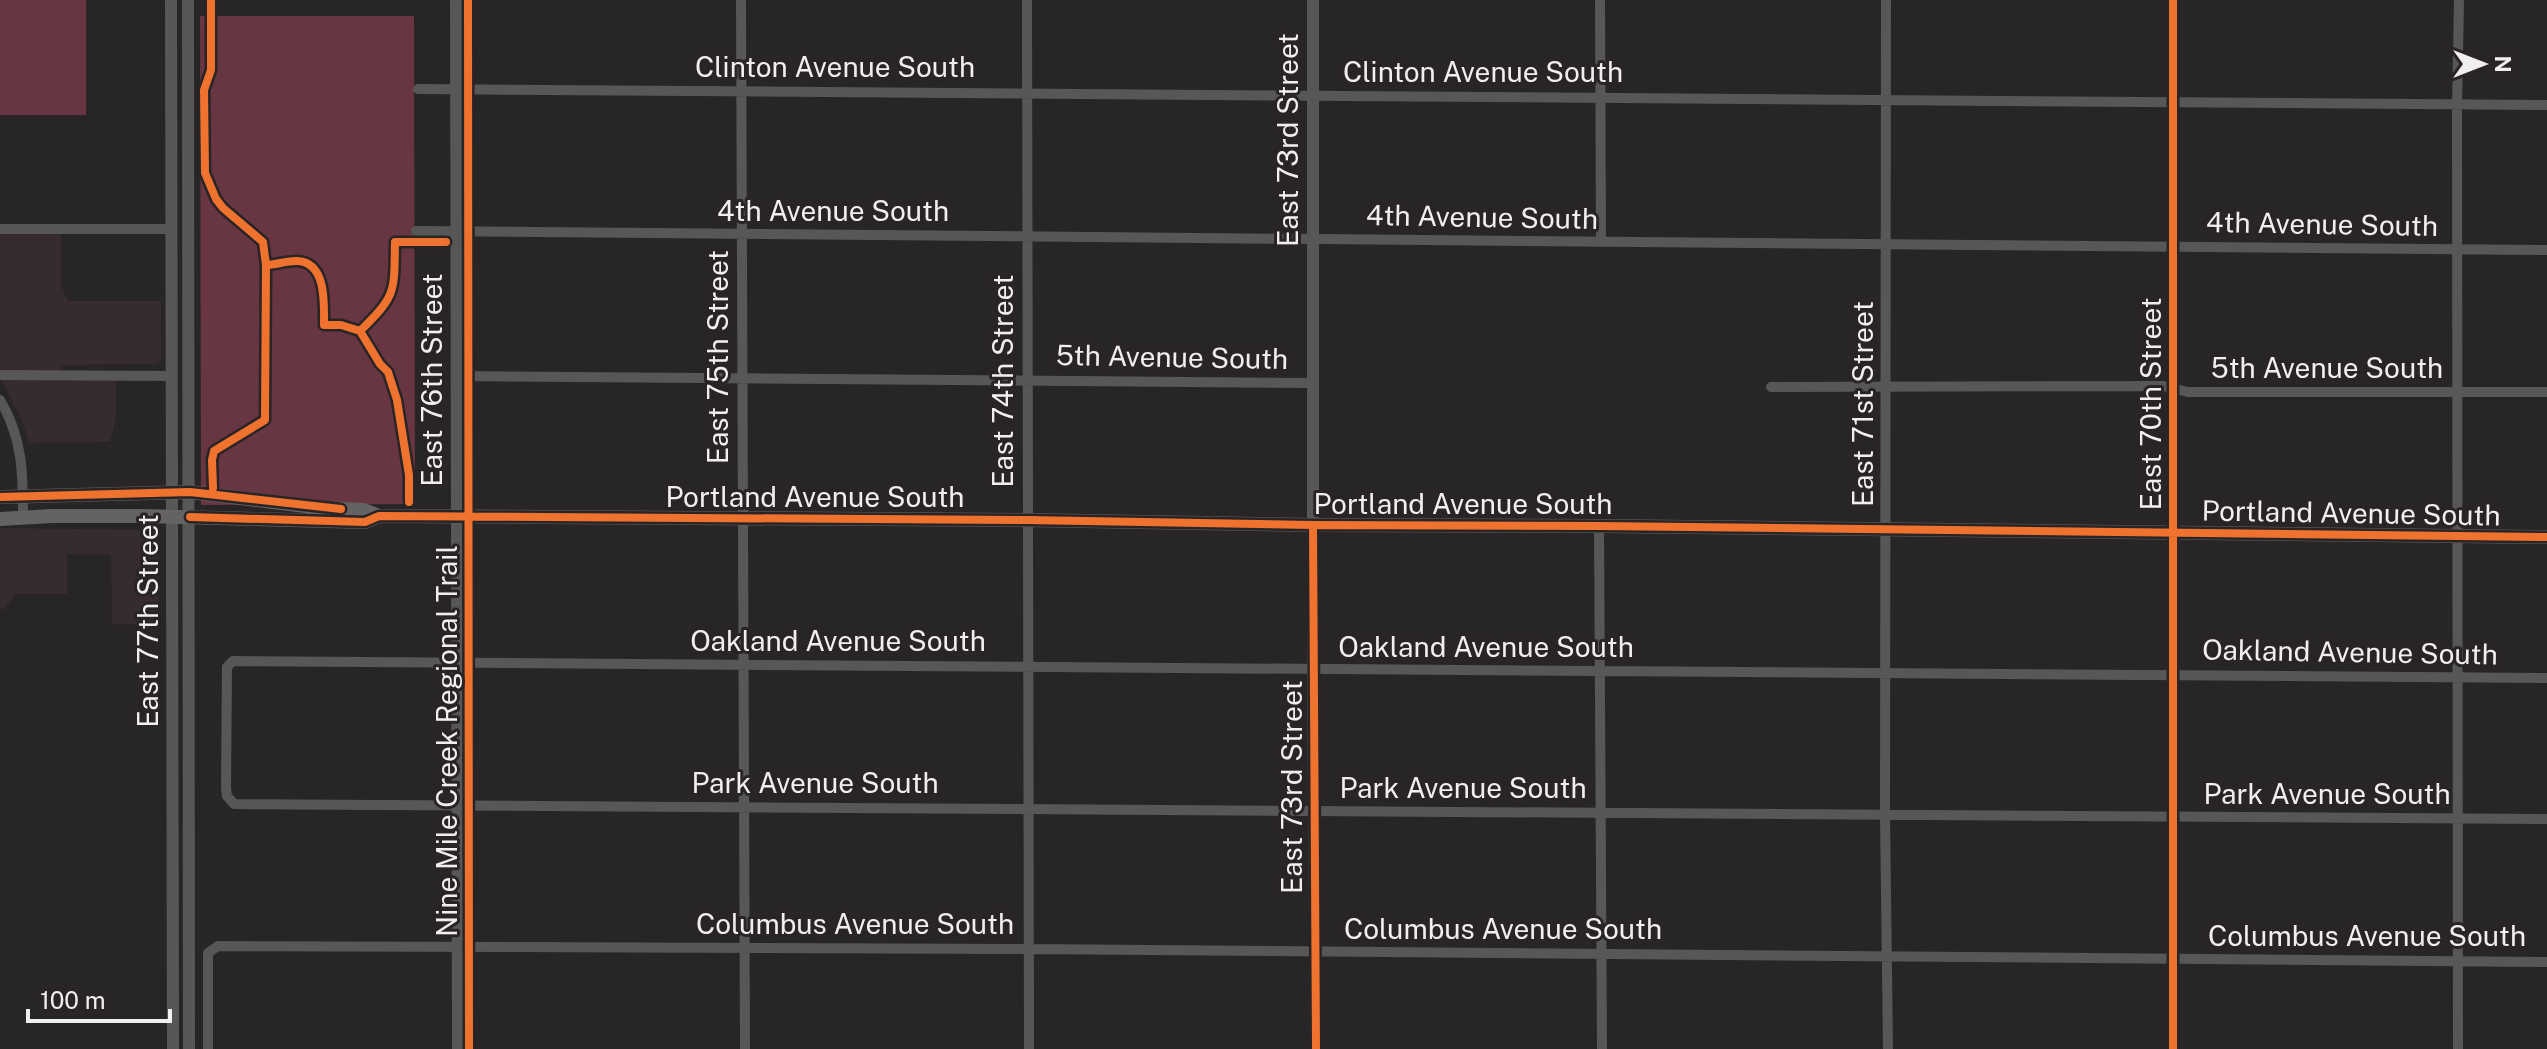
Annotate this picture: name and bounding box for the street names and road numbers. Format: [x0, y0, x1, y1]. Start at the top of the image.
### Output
street label: East 73rd Street [1271, 33, 1304, 247]
street label: Clinton Avenue South [695, 50, 975, 83]
street label: Clinton Avenue South [1343, 55, 1623, 88]
street label: 4th Avenue South [717, 194, 949, 227]
street label: 4th Avenue South [1366, 198, 1598, 235]
street label: 4th Avenue South [2206, 205, 2438, 242]
street label: East 75th Street [701, 250, 734, 464]
street label: East 76th Street [415, 273, 448, 487]
street label: East 74th Street [986, 274, 1019, 488]
street label: East 70th Street [2134, 297, 2167, 511]
street label: East 71st Street [1846, 301, 1879, 507]
street label: 5th Avenue South [1056, 338, 1288, 375]
street label: 5th Avenue South [2211, 351, 2443, 384]
street label: Portland Avenue South [666, 480, 964, 513]
street label: Portland Avenue South [1314, 487, 1612, 520]
street label: Portland Avenue South [2201, 493, 2501, 532]
street label: East 77th Street [131, 514, 164, 728]
street label: Nine Mile Creek Regional Trail [430, 545, 463, 937]
street label: Oakland Avenue South [690, 624, 986, 657]
street label: Oakland Avenue South [1338, 630, 1634, 663]
street label: Oakland Avenue South [2202, 632, 2498, 671]
street label: East 73rd Street [1275, 680, 1308, 894]
street label: Park Avenue South [691, 766, 939, 799]
street label: Park Avenue South [1339, 771, 1587, 804]
street label: Park Avenue South [2203, 777, 2451, 810]
street label: Columbus Avenue South [696, 907, 1014, 940]
street label: Columbus Avenue South [1344, 912, 1662, 945]
street label: Columbus Avenue South [2208, 919, 2526, 952]

